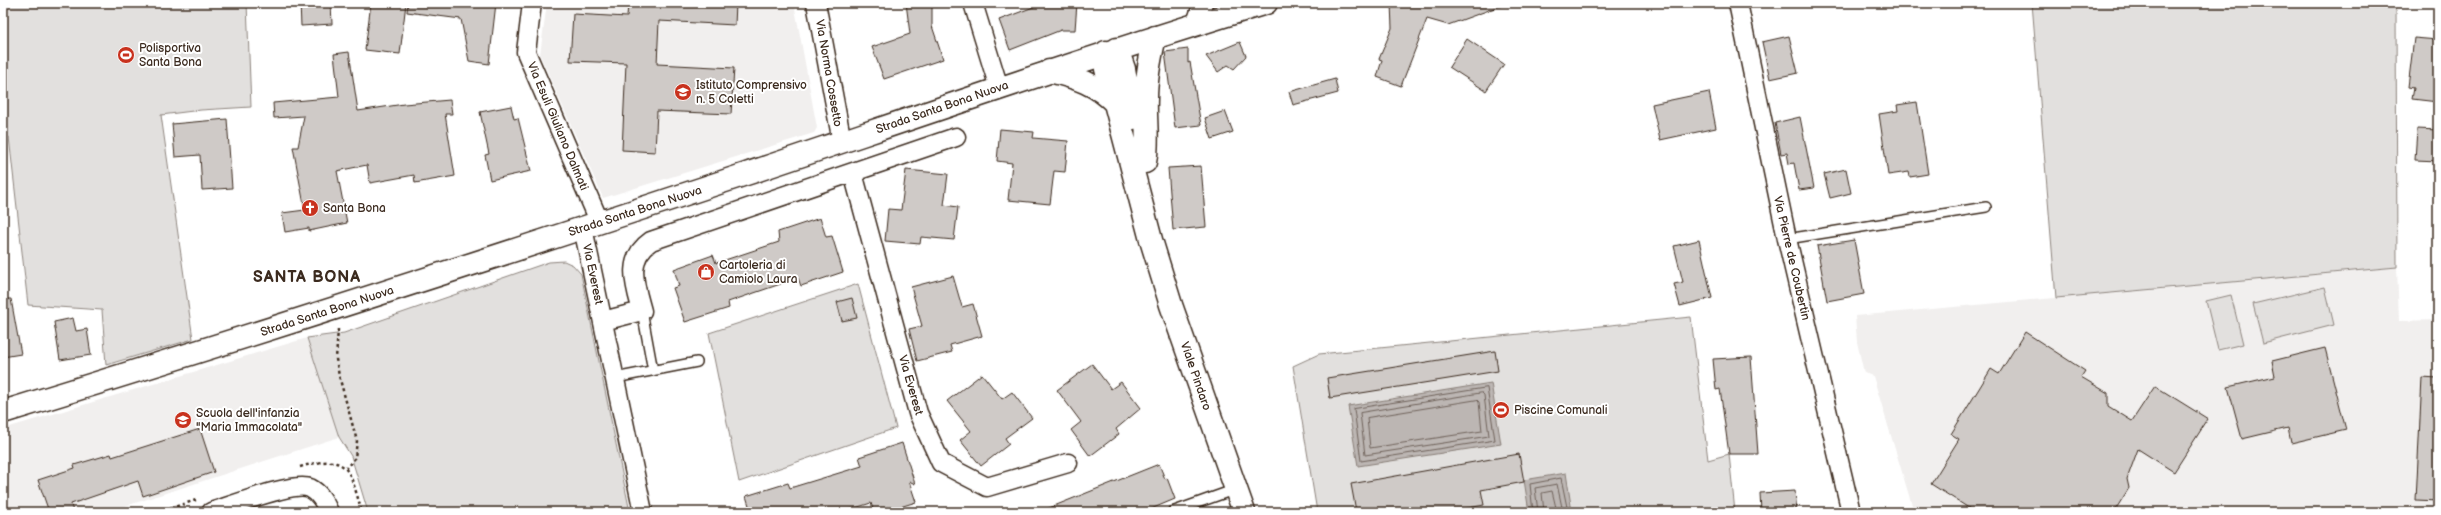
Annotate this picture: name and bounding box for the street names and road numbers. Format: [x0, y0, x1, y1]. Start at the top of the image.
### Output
street label: Via Norma Cossetto [812, 18, 845, 128]
street label: Via Esuli Giuliano Dalmati [524, 60, 592, 193]
street label: Strada Santa Bona Nuova [874, 78, 1011, 137]
street label: Strada Santa Bona Nuova [567, 183, 704, 240]
street label: Via Pierre de Coubertin [1770, 194, 1813, 322]
street label: Via Everest [579, 242, 606, 306]
street label: Strada Santa Bona Nuova [259, 283, 396, 340]
street label: Viale Pindaro [1177, 340, 1214, 413]
street label: Via Everest [895, 353, 926, 417]

